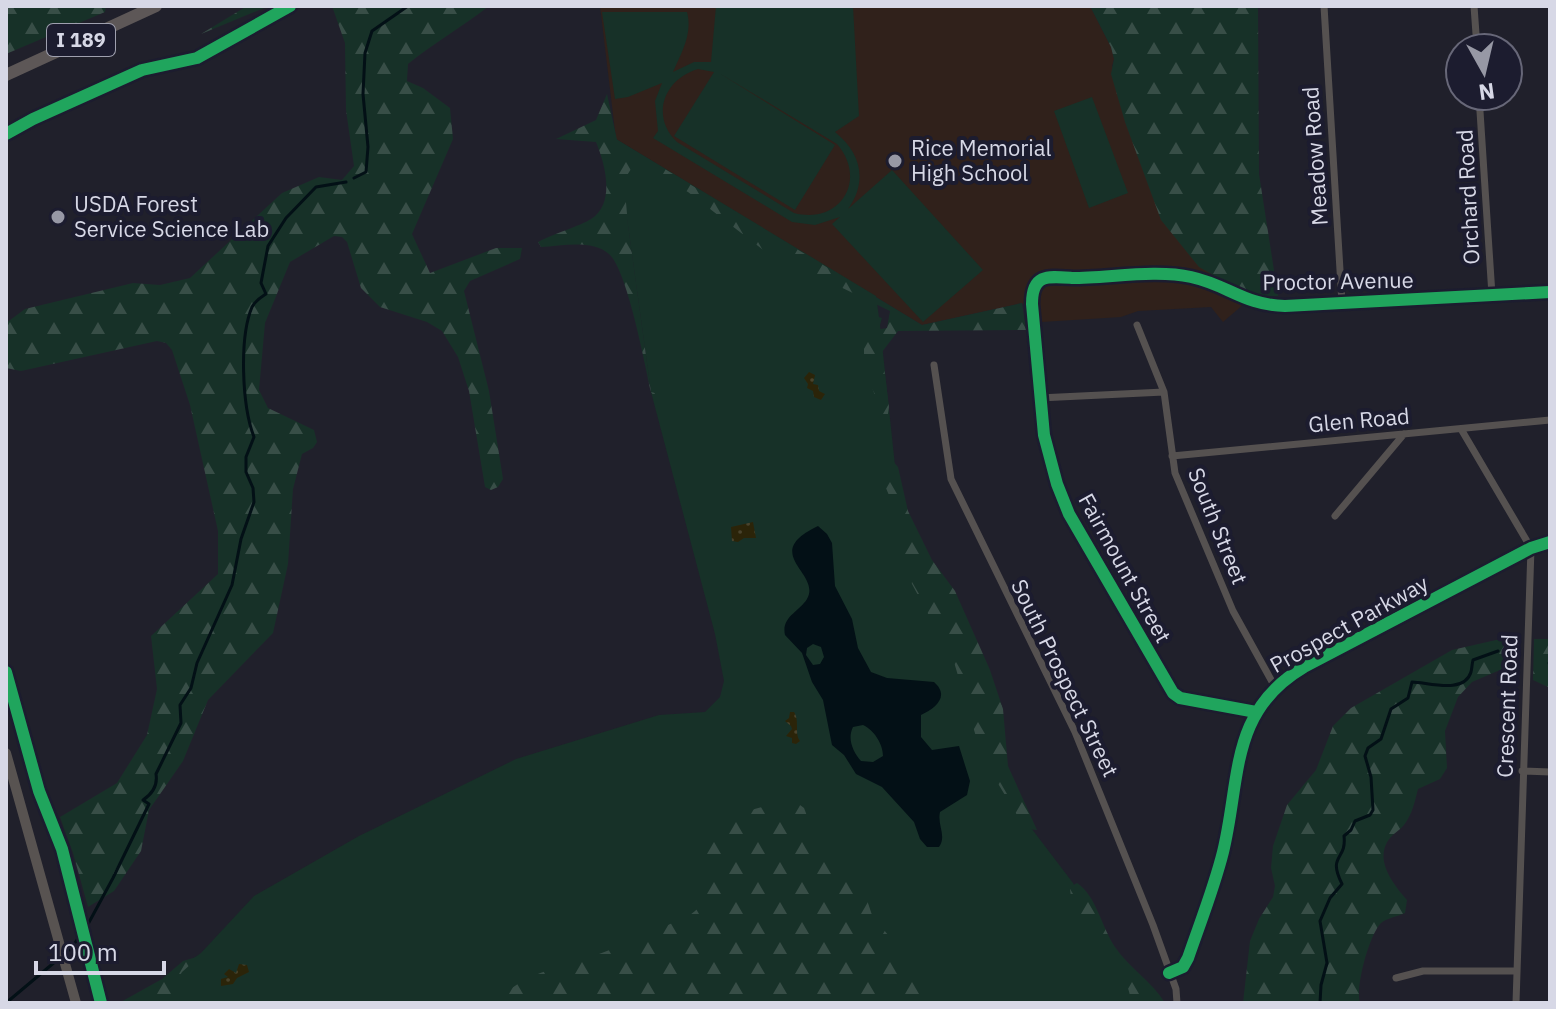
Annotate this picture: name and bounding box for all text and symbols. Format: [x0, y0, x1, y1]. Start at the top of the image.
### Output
road number: I 189 [47, 24, 115, 56]
north arrow [1444, 32, 1524, 112]
text: N [1477, 77, 1497, 108]
street label: Meadow Road [1295, 86, 1334, 227]
street label: Orchard Road [1449, 129, 1486, 265]
place label: Rice Memorial High School [911, 133, 1052, 187]
marker: Rice Memorial High School [886, 152, 904, 170]
place label: USDA Forest Service Science Lab [74, 189, 269, 243]
marker: USDA Forest Service Science Lab [49, 208, 67, 226]
street label: Proctor Avenue [1262, 265, 1414, 296]
street label: Glen Road [1307, 401, 1411, 438]
street label: South Street [1182, 463, 1255, 588]
street label: Fairmount Street [1072, 488, 1178, 648]
street label: Prospect Parkway [1264, 568, 1433, 679]
street label: South Prospect Street [1005, 574, 1126, 781]
street label: Crescent Road [1490, 634, 1523, 778]
scale bar [36, 925, 164, 975]
text: 100 m [48, 936, 118, 968]

